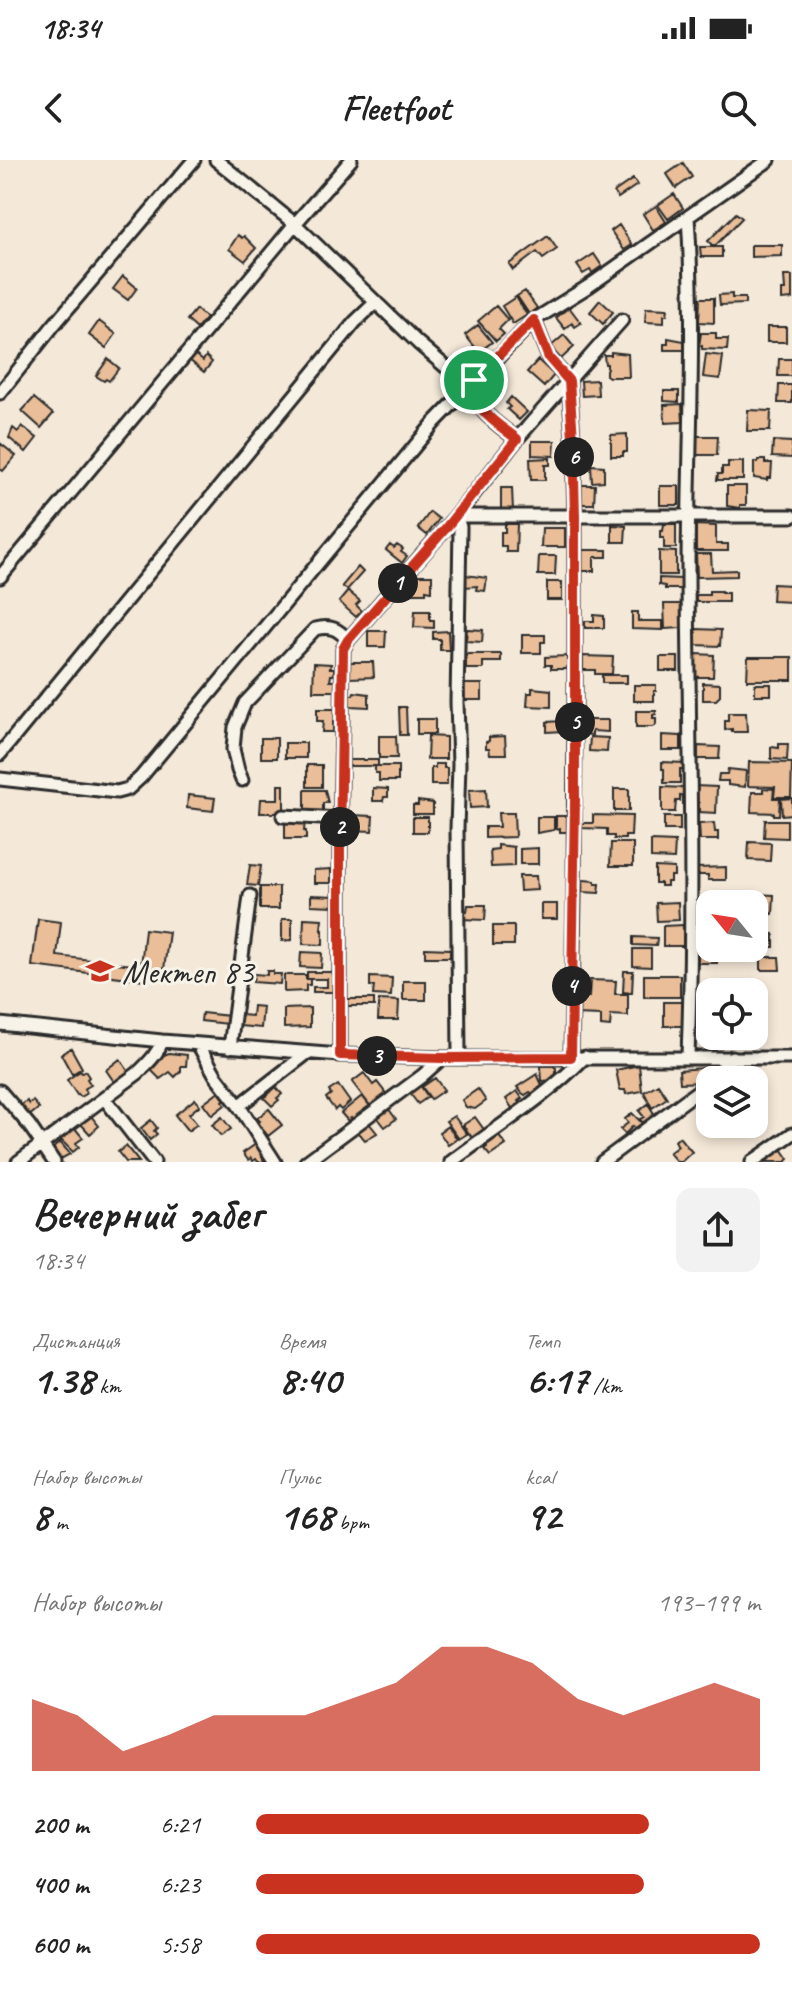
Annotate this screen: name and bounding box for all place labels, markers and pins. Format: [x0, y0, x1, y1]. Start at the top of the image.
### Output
pin [440, 346, 508, 414]
pin: 6 [554, 437, 594, 477]
pin: 1 [378, 563, 418, 603]
pin: 5 [555, 702, 595, 742]
pin: 2 [320, 807, 360, 847]
place label: Мектеп 83 [122, 950, 256, 993]
school or university icon: Мектеп 83 [85, 956, 115, 986]
pin: 4 [552, 966, 592, 1006]
pin: 3 [357, 1036, 397, 1076]

